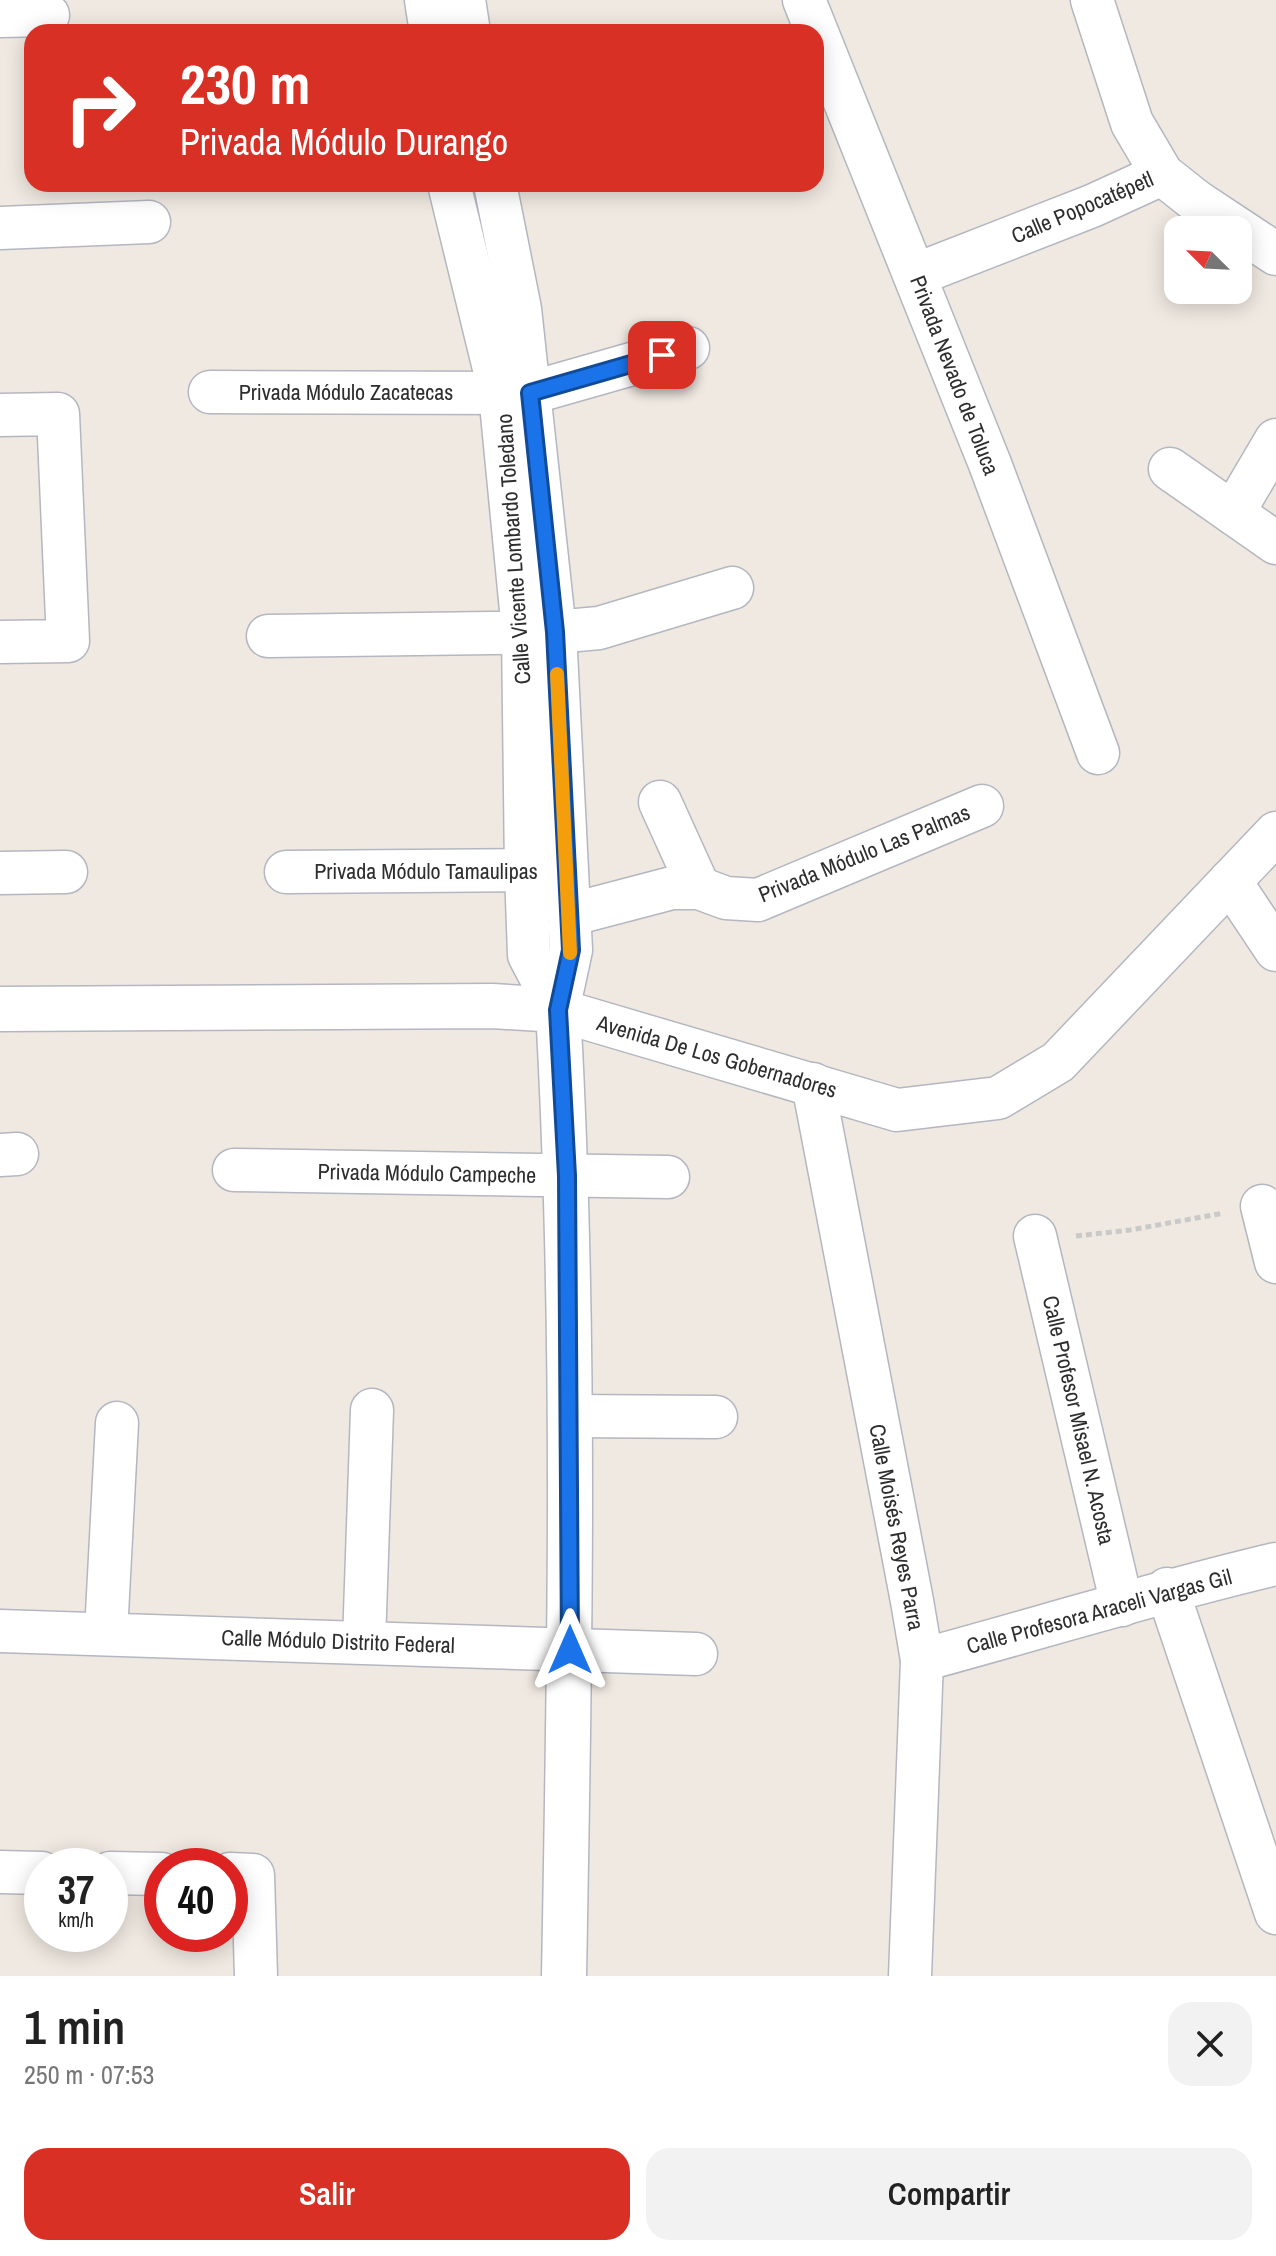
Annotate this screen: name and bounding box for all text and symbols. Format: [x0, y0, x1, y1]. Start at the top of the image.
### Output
text: 230 m [180, 46, 310, 121]
icon: right [48, 56, 152, 160]
text: Privada Módulo Durango [180, 118, 508, 166]
street label: Calle Popocatépetl [1006, 164, 1158, 250]
north arrow [1164, 216, 1252, 304]
map controls [1164, 216, 1252, 304]
street label: Privada Nevado de Toluca [903, 271, 1007, 479]
pin [628, 321, 696, 389]
icon: arrive [640, 333, 684, 377]
street label: Privada Módulo Zacatecas [239, 377, 453, 407]
street label: Calle Vicente Lombardo Toledano [489, 413, 537, 685]
street label: Privada Módulo Las Palmas [754, 797, 974, 909]
street label: Privada Módulo Tamaulipas [314, 856, 538, 886]
street label: Avenida De Los Gobernadores [593, 1007, 841, 1105]
street label: Privada Módulo Campeche [317, 1156, 537, 1190]
street label: Calle Profesor Misael N. Acosta [1036, 1293, 1122, 1547]
street label: Calle Moisés Reyes Parra [862, 1421, 932, 1633]
street label: Calle Profesora Araceli Vargas Gil [963, 1561, 1235, 1661]
position arrow [528, 1608, 612, 1692]
street label: Calle Módulo Distrito Federal [221, 1622, 455, 1660]
speed limit sign: 40 [144, 1848, 248, 1952]
text: 37 [58, 1863, 94, 1916]
text: km/h [58, 1906, 94, 1933]
text: 1 min [24, 1994, 125, 2059]
button: close [1168, 2002, 1252, 2086]
text: 250 m · 07:53 [24, 2057, 154, 2092]
button: Salir [24, 2148, 630, 2240]
button: Compartir [646, 2148, 1252, 2240]

